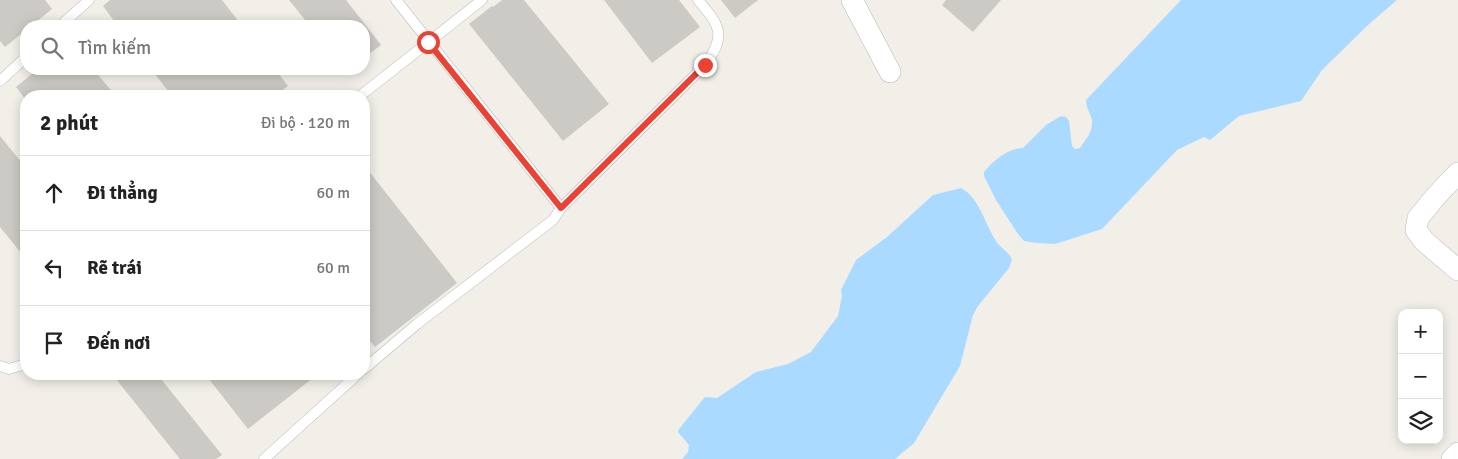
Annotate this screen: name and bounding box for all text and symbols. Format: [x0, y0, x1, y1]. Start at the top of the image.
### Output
search box [20, 20, 370, 75]
route start [417, 31, 440, 54]
icon: search [38, 34, 66, 62]
text: Tìm kiếm [78, 36, 151, 60]
route end [694, 54, 717, 77]
text: 2 phút [40, 110, 98, 136]
text: Đi bộ · 120 m [261, 113, 350, 133]
icon: ahead [40, 179, 68, 207]
text: Đi thẳng [87, 181, 158, 205]
text: 60 m [316, 183, 350, 203]
icon: left [40, 254, 68, 282]
text: Rẽ trái [87, 256, 142, 280]
text: 60 m [316, 258, 350, 278]
map controls [1398, 309, 1443, 444]
button: + [1398, 309, 1443, 354]
icon: arrive [40, 329, 68, 357]
text: Đến nơi [87, 331, 150, 355]
button: − [1398, 354, 1443, 399]
button: layers [1398, 399, 1443, 444]

